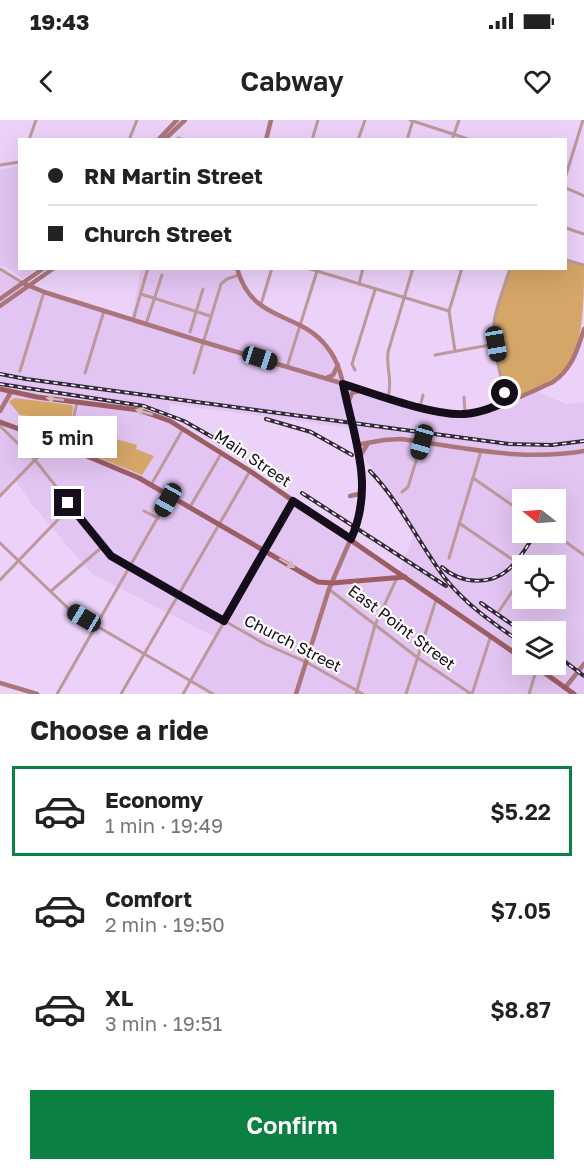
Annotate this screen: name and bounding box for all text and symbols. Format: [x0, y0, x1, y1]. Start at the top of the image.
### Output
text: 19:43 [30, 8, 90, 35]
icon: back [30, 65, 63, 98]
text: Cabway [240, 65, 344, 97]
icon: heart [521, 65, 554, 98]
text: RN Martin Street [84, 162, 263, 189]
text: Church Street [84, 220, 232, 247]
car [484, 325, 508, 363]
car [240, 344, 280, 372]
route start [491, 379, 518, 406]
one-way arrow [46, 394, 65, 404]
one-way arrow [135, 407, 153, 416]
callout: 5 min [19, 416, 118, 458]
car [408, 422, 436, 462]
text: 5 min [42, 425, 94, 449]
street label: Main Street [211, 425, 295, 491]
car [151, 480, 185, 520]
route end [54, 489, 81, 516]
north arrow [512, 489, 566, 543]
map controls [512, 489, 566, 675]
button: locate [512, 555, 566, 609]
one-way arrow [279, 558, 295, 569]
street label: East Point Street [344, 580, 460, 674]
car [64, 601, 104, 635]
street label: Church Street [241, 610, 345, 676]
button: layers [512, 621, 566, 675]
text: Choose a ride [30, 714, 209, 746]
icon: car [33, 784, 87, 838]
text: Economy [105, 786, 203, 813]
text: $5.22 [490, 798, 551, 825]
text: 1 min · 19:49 [105, 813, 223, 837]
icon: car [33, 883, 87, 937]
text: Comfort [105, 885, 192, 912]
text: $7.05 [491, 897, 551, 924]
text: 2 min · 19:50 [105, 912, 225, 936]
icon: car [33, 982, 87, 1036]
text: XL [105, 984, 133, 1011]
text: $8.87 [490, 996, 551, 1023]
text: 3 min · 19:51 [105, 1011, 222, 1035]
button: Confirm [30, 1090, 554, 1159]

